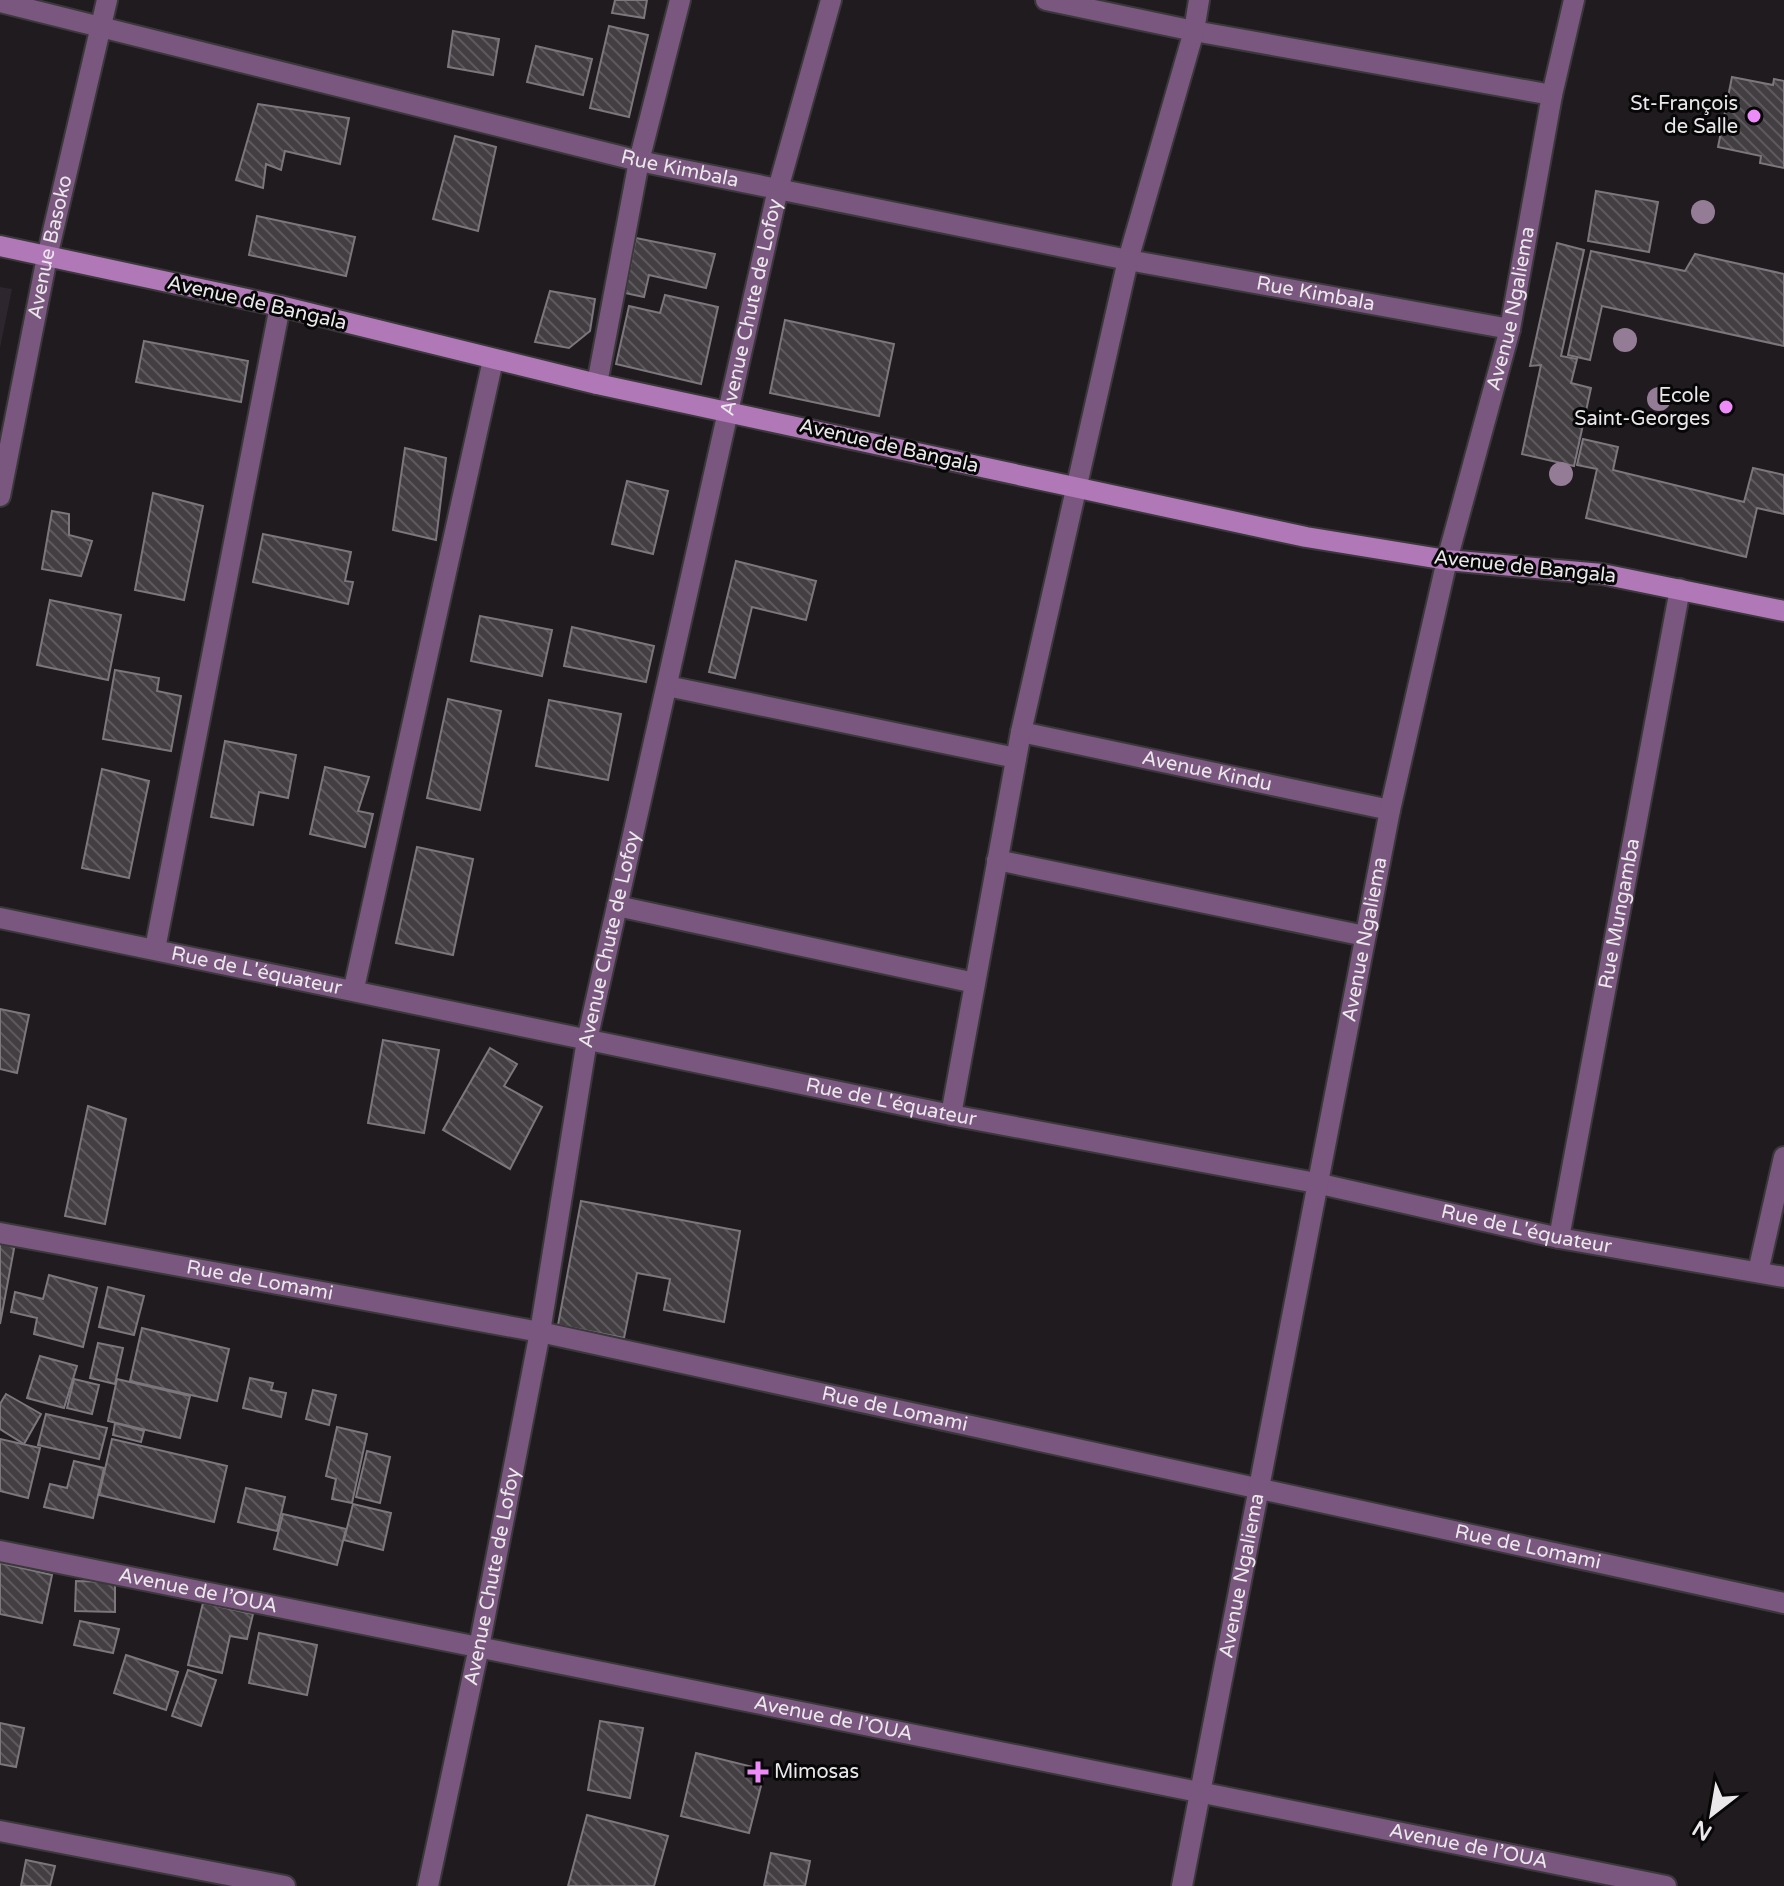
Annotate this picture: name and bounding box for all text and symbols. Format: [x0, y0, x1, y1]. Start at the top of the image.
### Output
place label: St-François de Salle [1630, 92, 1738, 139]
marker: St-François de Salle [1745, 107, 1763, 125]
street label: Rue Kimbala [618, 145, 741, 193]
street label: Avenue Basoko [23, 173, 78, 321]
street label: Avenue Chute de Lofoy [715, 196, 788, 418]
street label: Avenue Ngaliema [1482, 225, 1540, 393]
street label: Avenue de Bangala [165, 271, 349, 335]
street label: Rue Kimbala [1254, 271, 1377, 316]
place label: Ecole Saint-Georges [1574, 384, 1710, 431]
marker: Ecole Saint-Georges [1717, 398, 1735, 416]
street label: Avenue de Bangala [797, 414, 981, 478]
street label: Avenue de Bangala [1433, 545, 1617, 589]
street label: Avenue Kindu [1140, 746, 1274, 797]
street label: Avenue Chute de Lofoy [574, 828, 646, 1050]
street label: Rue Mungamba [1594, 836, 1645, 991]
street label: Avenue Ngaliema [1337, 855, 1393, 1024]
street label: Rue de L'équateur [169, 942, 344, 1001]
street label: Rue de L'équateur [803, 1073, 979, 1132]
street label: Rue de L'équateur [1439, 1200, 1614, 1259]
street label: Rue de Lomami [184, 1255, 335, 1306]
street label: Rue de Lomami [819, 1382, 970, 1437]
street label: Avenue Chute de Lofoy [459, 1465, 526, 1688]
street label: Avenue Ngaliema [1214, 1491, 1270, 1660]
street label: Rue de Lomami [1453, 1520, 1603, 1575]
street label: Avenue de l’OUA [116, 1563, 280, 1619]
street label: Avenue de l’OUA [752, 1691, 915, 1746]
place label: Mimosas [774, 1760, 859, 1784]
marker: Mimosas [749, 1763, 767, 1781]
north arrow [1672, 1774, 1752, 1854]
text: N [1688, 1815, 1716, 1846]
street label: Avenue de l’OUA [1387, 1819, 1550, 1874]

